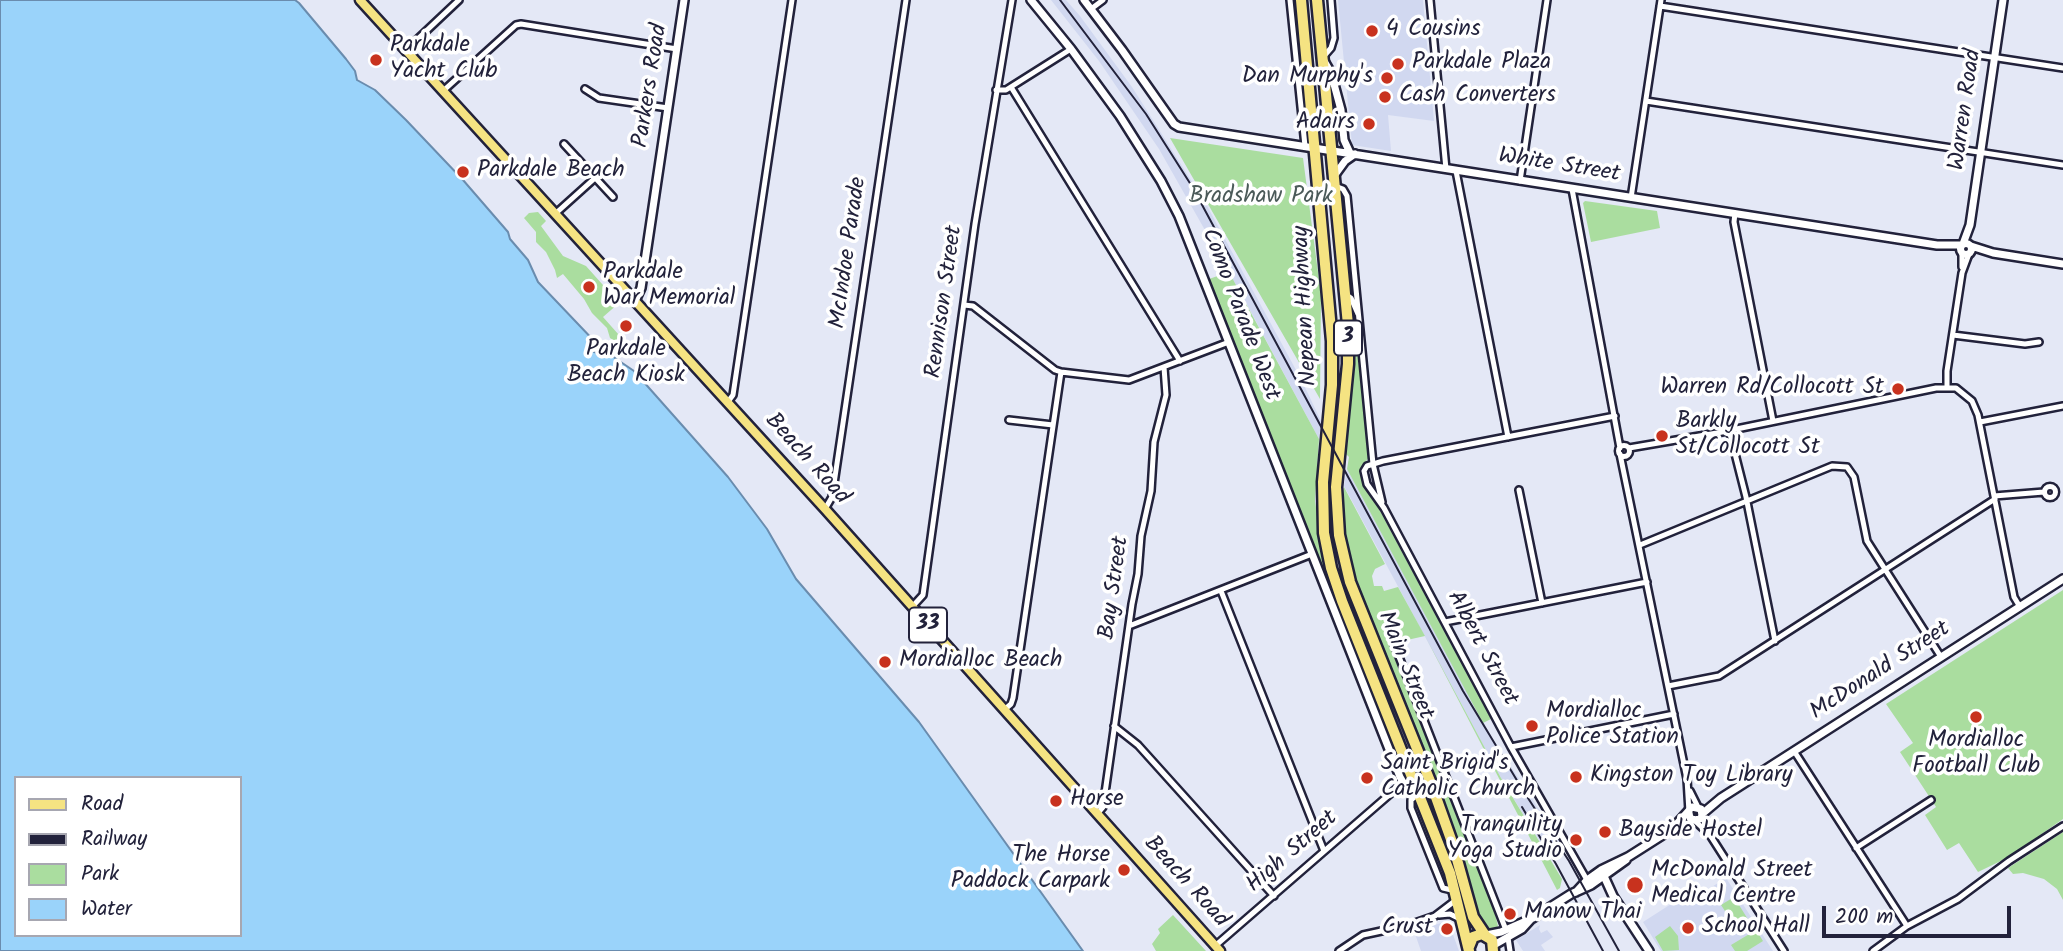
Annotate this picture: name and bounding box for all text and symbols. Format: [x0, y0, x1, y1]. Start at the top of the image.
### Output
place label: 4 Cousins [1386, 17, 1480, 45]
street label: Parkers Road [629, 22, 675, 150]
marker: 4 Cousins [1364, 23, 1380, 39]
place label: Parkdale Yacht Club [390, 33, 497, 87]
street label: Warren Road [1945, 48, 1989, 172]
place label: Parkdale Plaza [1412, 50, 1551, 78]
marker: Parkdale Yacht Club [368, 52, 384, 68]
marker: Parkdale Plaza [1390, 56, 1406, 72]
place label: Dan Murphy's [1242, 64, 1373, 92]
marker: Dan Murphy's [1379, 70, 1395, 86]
place label: Cash Converters [1399, 83, 1556, 111]
marker: Cash Converters [1377, 89, 1393, 105]
place label: Adairs [1296, 110, 1355, 138]
marker: Adairs [1361, 116, 1377, 132]
street label: White Street [1496, 144, 1622, 190]
place label: Parkdale Beach [477, 158, 624, 186]
marker: Parkdale Beach [455, 164, 471, 180]
street label: McIndoe Parade [826, 175, 874, 331]
park label: Bradshaw Park [1189, 184, 1333, 212]
street label: Rennison Street [922, 224, 970, 380]
street label: Como Parade West [1194, 225, 1284, 405]
street label: Nepean Highway [1289, 225, 1325, 387]
place label: Parkdale War Memorial [603, 260, 735, 314]
marker: Parkdale War Memorial [581, 279, 597, 295]
marker: Parkdale Beach Kiosk [618, 318, 634, 334]
road number: 3 [1334, 320, 1362, 356]
place label: Parkdale Beach Kiosk [567, 337, 685, 391]
place label: Warren Rd/Collocott St [1660, 375, 1884, 403]
marker: Warren Rd/Collocott St [1890, 381, 1906, 397]
street label: Beach Road [758, 409, 854, 511]
place label: Barkly St/Collocott St [1676, 409, 1820, 463]
marker: Barkly St/Collocott St [1654, 428, 1670, 444]
street label: Bay Street [1095, 535, 1137, 641]
street label: Albert Street [1439, 587, 1523, 711]
road number: 33 [909, 608, 947, 642]
street label: Main Street [1370, 608, 1438, 724]
street label: McDonald Street [1806, 616, 1956, 728]
place label: Mordialloc Beach [899, 648, 1062, 676]
marker: Mordialloc Beach [877, 654, 893, 670]
place label: Mordialloc Police Station [1546, 699, 1679, 753]
marker: Mordialloc Football Club [1968, 709, 1984, 725]
marker: Mordialloc Police Station [1524, 718, 1540, 734]
place label: Mordialloc Football Club [1912, 728, 2040, 782]
place label: Saint Brigid's Catholic Church [1381, 751, 1535, 805]
place label: Kingston Toy Library [1590, 763, 1792, 791]
marker: Kingston Toy Library [1568, 769, 1584, 785]
marker: Saint Brigid's Catholic Church [1359, 770, 1375, 786]
legend [14, 776, 242, 937]
place label: Horse [1070, 787, 1124, 815]
text: Road [81, 788, 123, 821]
marker: Horse [1048, 793, 1064, 809]
street label: High Street [1242, 806, 1344, 900]
place label: Tranquility Yoga Studio [1448, 813, 1562, 867]
place label: Bayside Hostel [1619, 818, 1762, 846]
text: Railway [81, 823, 147, 856]
marker: Bayside Hostel [1597, 824, 1613, 840]
street label: Beach Road [1137, 832, 1233, 934]
marker: Tranquility Yoga Studio [1568, 832, 1584, 848]
place label: The Horse Paddock Carpark [951, 843, 1110, 897]
text: Park [81, 858, 119, 891]
place label: McDonald Street Medical Centre [1651, 858, 1812, 912]
marker: The Horse Paddock Carpark [1116, 862, 1132, 878]
marker: McDonald Street Medical Centre [1625, 875, 1645, 895]
scale bar [1825, 892, 2014, 936]
text: Water [81, 893, 132, 926]
place label: Manow Thai [1524, 900, 1641, 928]
text: 200 m [1835, 901, 1893, 934]
marker: Manow Thai [1502, 906, 1518, 922]
place label: School Hall [1702, 914, 1810, 942]
place label: Crust [1382, 915, 1433, 943]
marker: School Hall [1680, 920, 1696, 936]
marker: Crust [1439, 921, 1455, 937]

